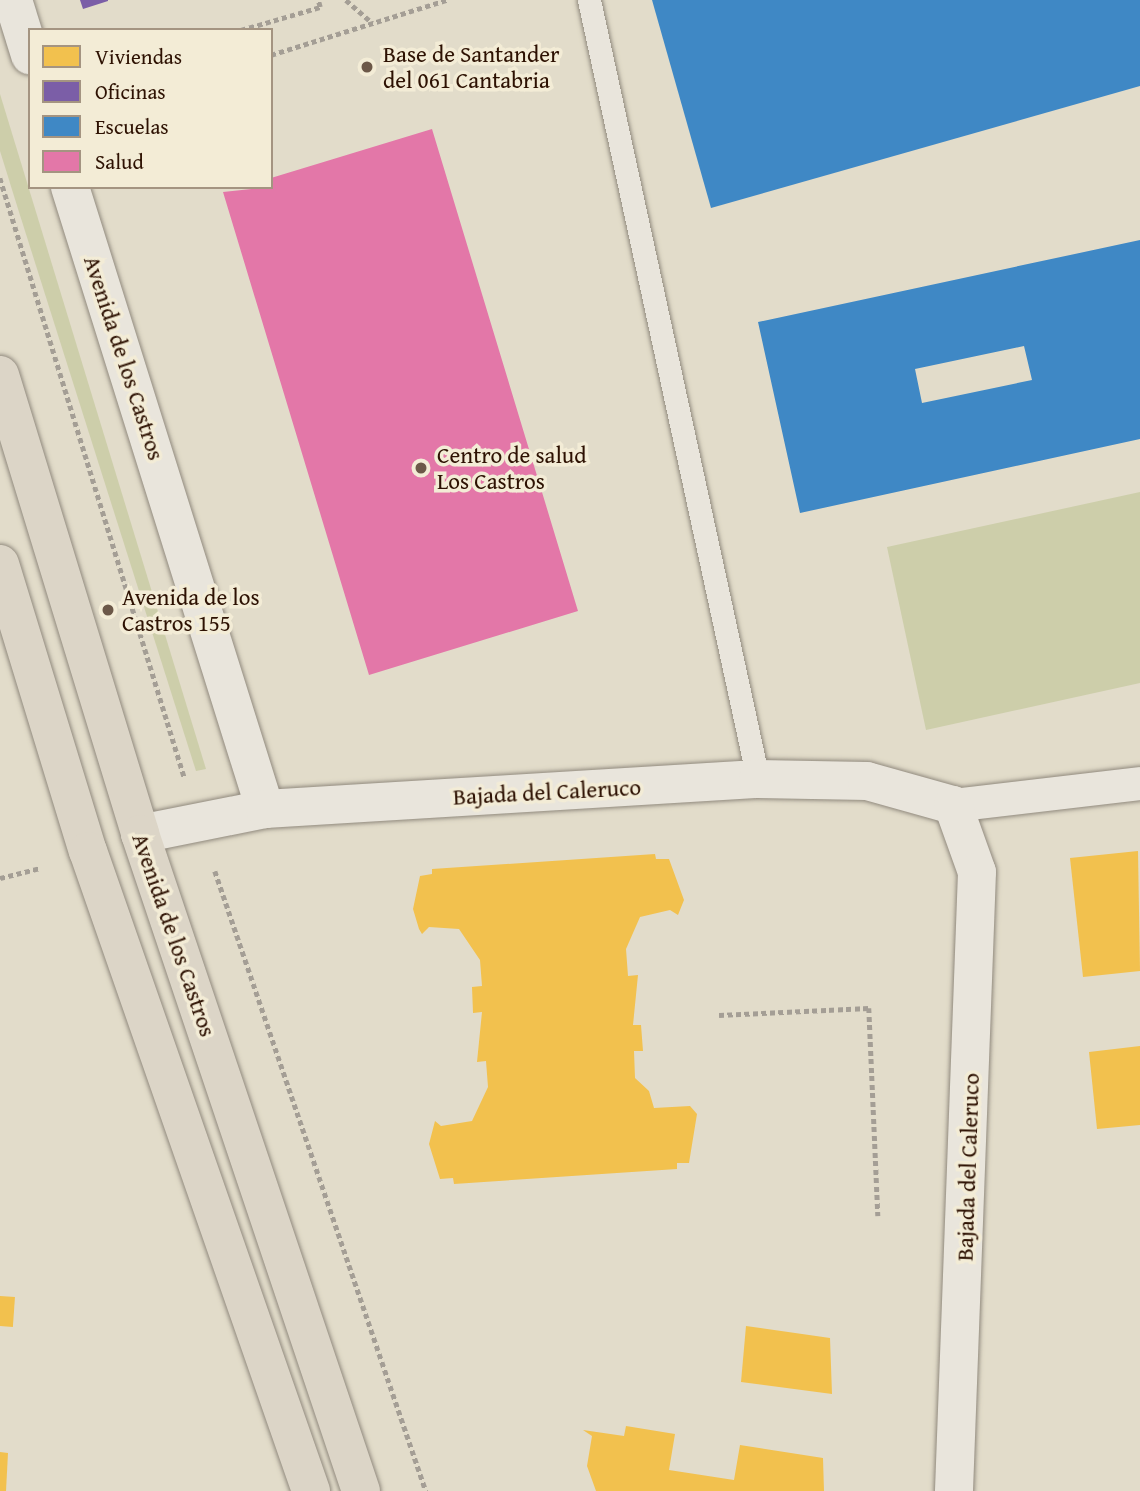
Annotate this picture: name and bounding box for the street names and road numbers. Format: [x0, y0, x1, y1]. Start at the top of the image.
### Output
street label: Avenida de los Castros [78, 252, 170, 464]
street label: Bajada del Caleruco [452, 773, 642, 811]
street label: Avenida de los Castros [126, 830, 222, 1040]
street label: Bajada del Caleruco [951, 1072, 985, 1262]

